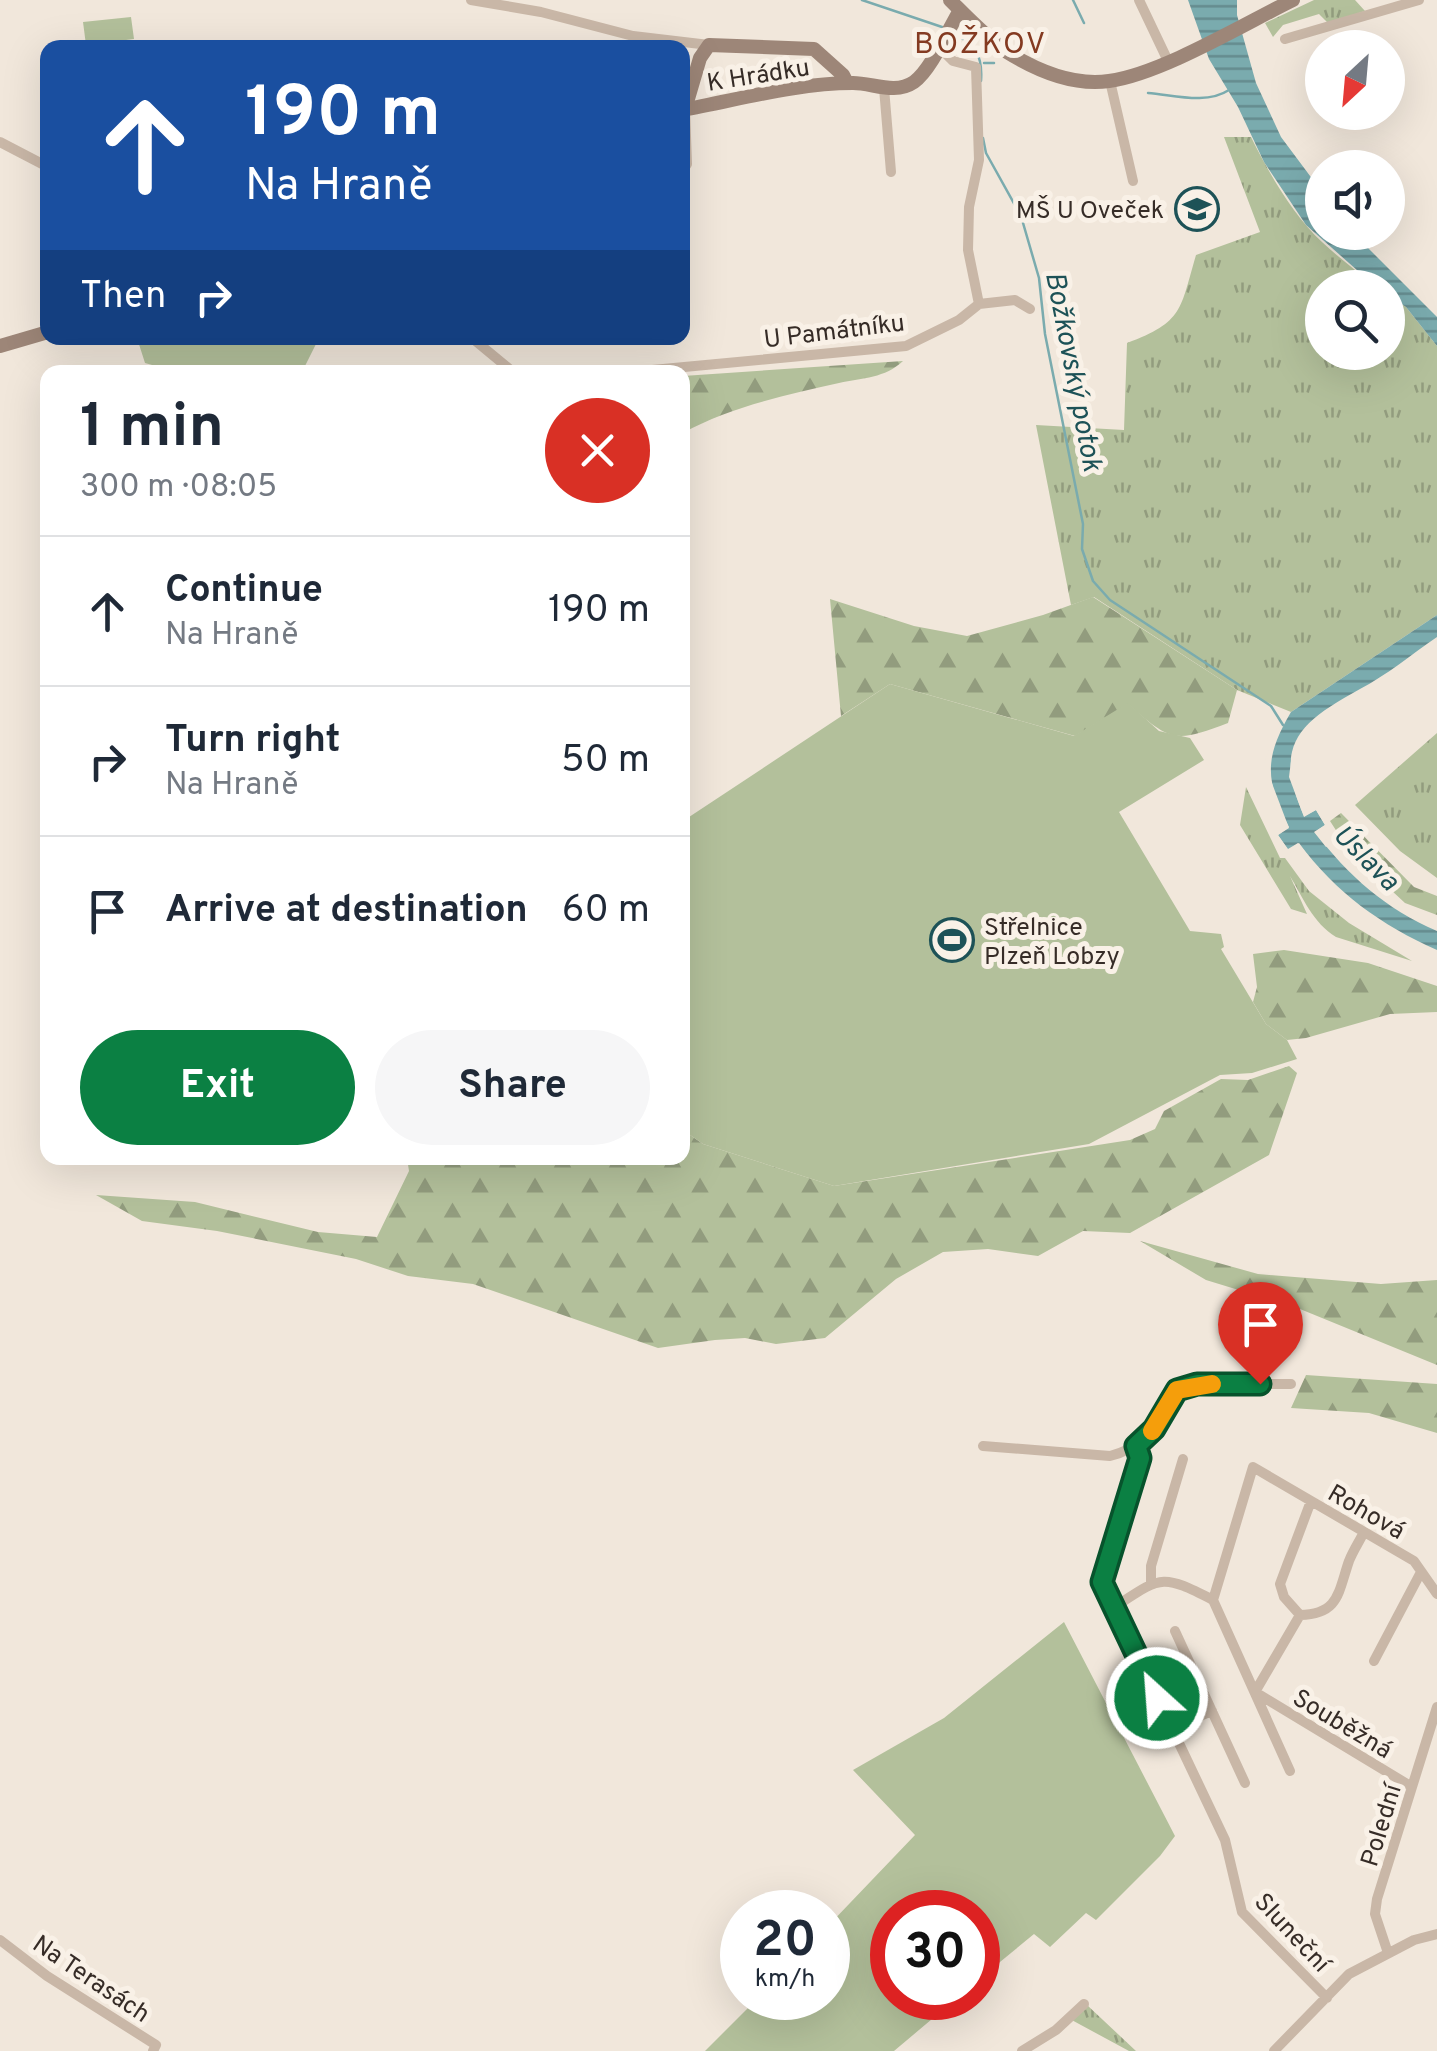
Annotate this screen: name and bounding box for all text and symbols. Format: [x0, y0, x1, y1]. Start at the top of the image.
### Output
district label: BOŽKOV [914, 25, 1048, 64]
north arrow [1305, 30, 1405, 130]
map controls [1305, 30, 1405, 370]
street label: K Hrádku [705, 53, 812, 101]
text: 190 m [245, 72, 441, 161]
icon: ahead [80, 80, 210, 210]
button: sound [1305, 150, 1405, 250]
text: Na Hraně [245, 159, 433, 216]
school or university icon: MŠ U Oveček [1174, 186, 1220, 232]
place label: MŠ U Oveček [1016, 195, 1164, 228]
water label: Božkovský potok [1035, 269, 1109, 475]
icon: right [186, 270, 241, 325]
button: search [1305, 270, 1405, 370]
text: Then [80, 273, 166, 322]
street label: U Památníku [762, 308, 907, 358]
text: 1 min [80, 392, 224, 468]
button: close [545, 398, 650, 503]
text: 300 m · 08:05 [80, 468, 277, 508]
text: Continue [165, 567, 323, 616]
icon: ahead [80, 584, 135, 639]
text: 190 m [548, 587, 650, 636]
text: Na Hraně [165, 616, 298, 656]
text: Turn right [165, 717, 340, 766]
icon: right [80, 734, 135, 789]
text: 50 m [561, 737, 650, 786]
text: Na Hraně [165, 766, 298, 806]
water label: Úslava [1324, 817, 1408, 900]
icon: arrive [80, 884, 135, 939]
text: Arrive at destination [165, 887, 528, 936]
text: 60 m [562, 887, 650, 936]
place label: Střelnice Plzeň Lobzy [984, 913, 1120, 974]
sports icon: Střelnice Plzeň Lobzy [929, 917, 975, 963]
button: Exit [80, 1030, 355, 1145]
button: Share [375, 1030, 650, 1145]
pin [1218, 1282, 1303, 1385]
icon: arrive [1233, 1297, 1288, 1352]
street label: Rohová [1321, 1479, 1410, 1549]
position arrow [1105, 1646, 1209, 1750]
street label: Souběžná [1286, 1683, 1397, 1768]
street label: Polední [1355, 1778, 1411, 1871]
street label: Sluneční [1246, 1888, 1337, 1982]
speed limit sign: 30 [870, 1890, 1000, 2020]
text: 20 [753, 1911, 817, 1974]
street label: Na Terasách [25, 1930, 155, 2031]
text: km/h [755, 1964, 815, 1996]

